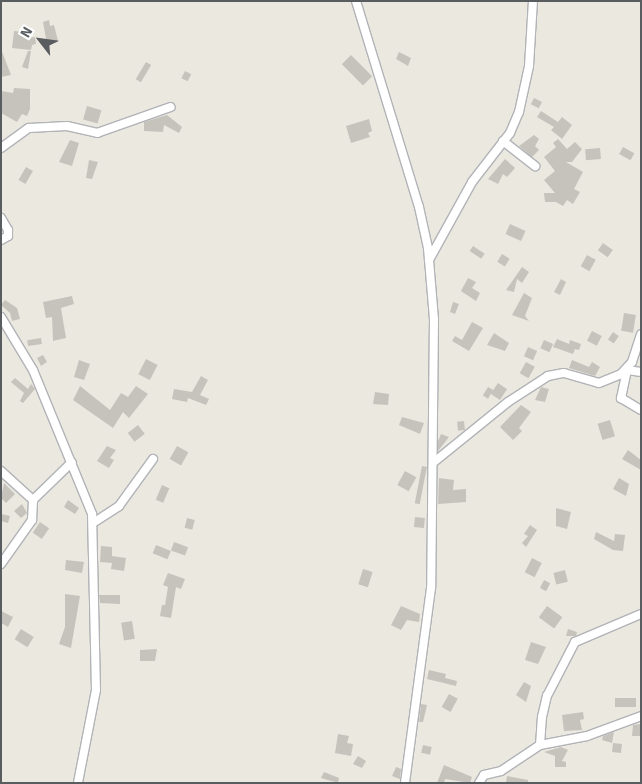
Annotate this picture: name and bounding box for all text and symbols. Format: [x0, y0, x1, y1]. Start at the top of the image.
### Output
north arrow [15, 15, 65, 65]
text: N [17, 24, 36, 41]

